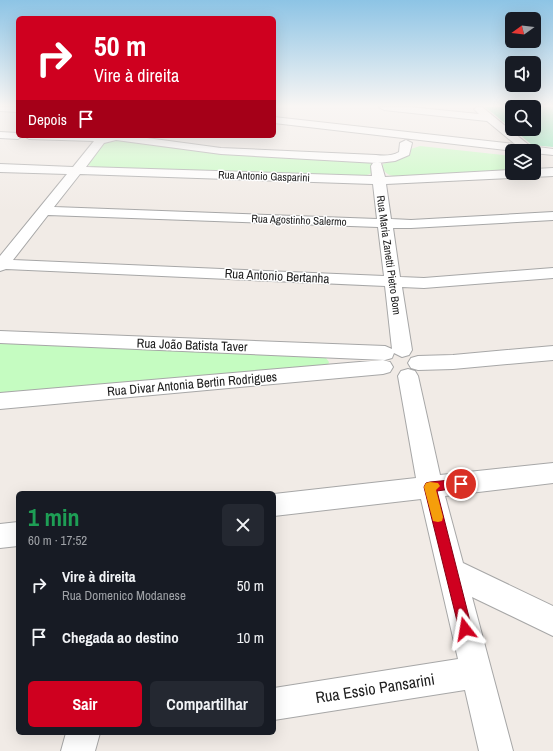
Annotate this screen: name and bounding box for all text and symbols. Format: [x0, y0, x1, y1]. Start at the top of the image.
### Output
north arrow [505, 12, 541, 48]
map controls [505, 12, 541, 180]
text: 50 m [94, 27, 146, 65]
icon: right [28, 32, 80, 84]
button: sound [505, 56, 541, 92]
text: Vire à direita [94, 63, 179, 88]
button: search [505, 100, 541, 136]
icon: arrive [75, 108, 97, 130]
text: Depois [28, 109, 67, 130]
button: layers [505, 144, 541, 180]
street label: Rua Antonio Gasparini [218, 167, 310, 185]
street label: Rua Maria Zanetti Pietro Bom [374, 194, 404, 316]
street label: Rua Agostinho Salermo [251, 211, 347, 229]
street label: Rua Antonio Bertanha [224, 265, 330, 287]
street label: Rua João Batista Taver [136, 335, 248, 355]
street label: Rua Divar Antonia Bertin Rodrigues [106, 368, 278, 400]
pin [444, 467, 478, 501]
icon: arrive [450, 473, 472, 495]
text: 1 min [28, 501, 79, 533]
button: close [222, 504, 264, 546]
text: 60 m · 17:52 [28, 532, 87, 549]
text: Vire à direita [62, 566, 136, 587]
icon: right [28, 574, 50, 596]
text: 50 m [237, 575, 264, 596]
text: Rua Domenico Modanese [62, 587, 186, 604]
position arrow [444, 608, 486, 650]
icon: arrive [28, 626, 50, 648]
text: Chegada ao destino [62, 627, 179, 648]
text: 10 m [237, 627, 264, 648]
street label: Rua Essio Pansarini [314, 668, 436, 708]
button: Sair [28, 681, 142, 727]
button: Compartilhar [150, 681, 264, 727]

